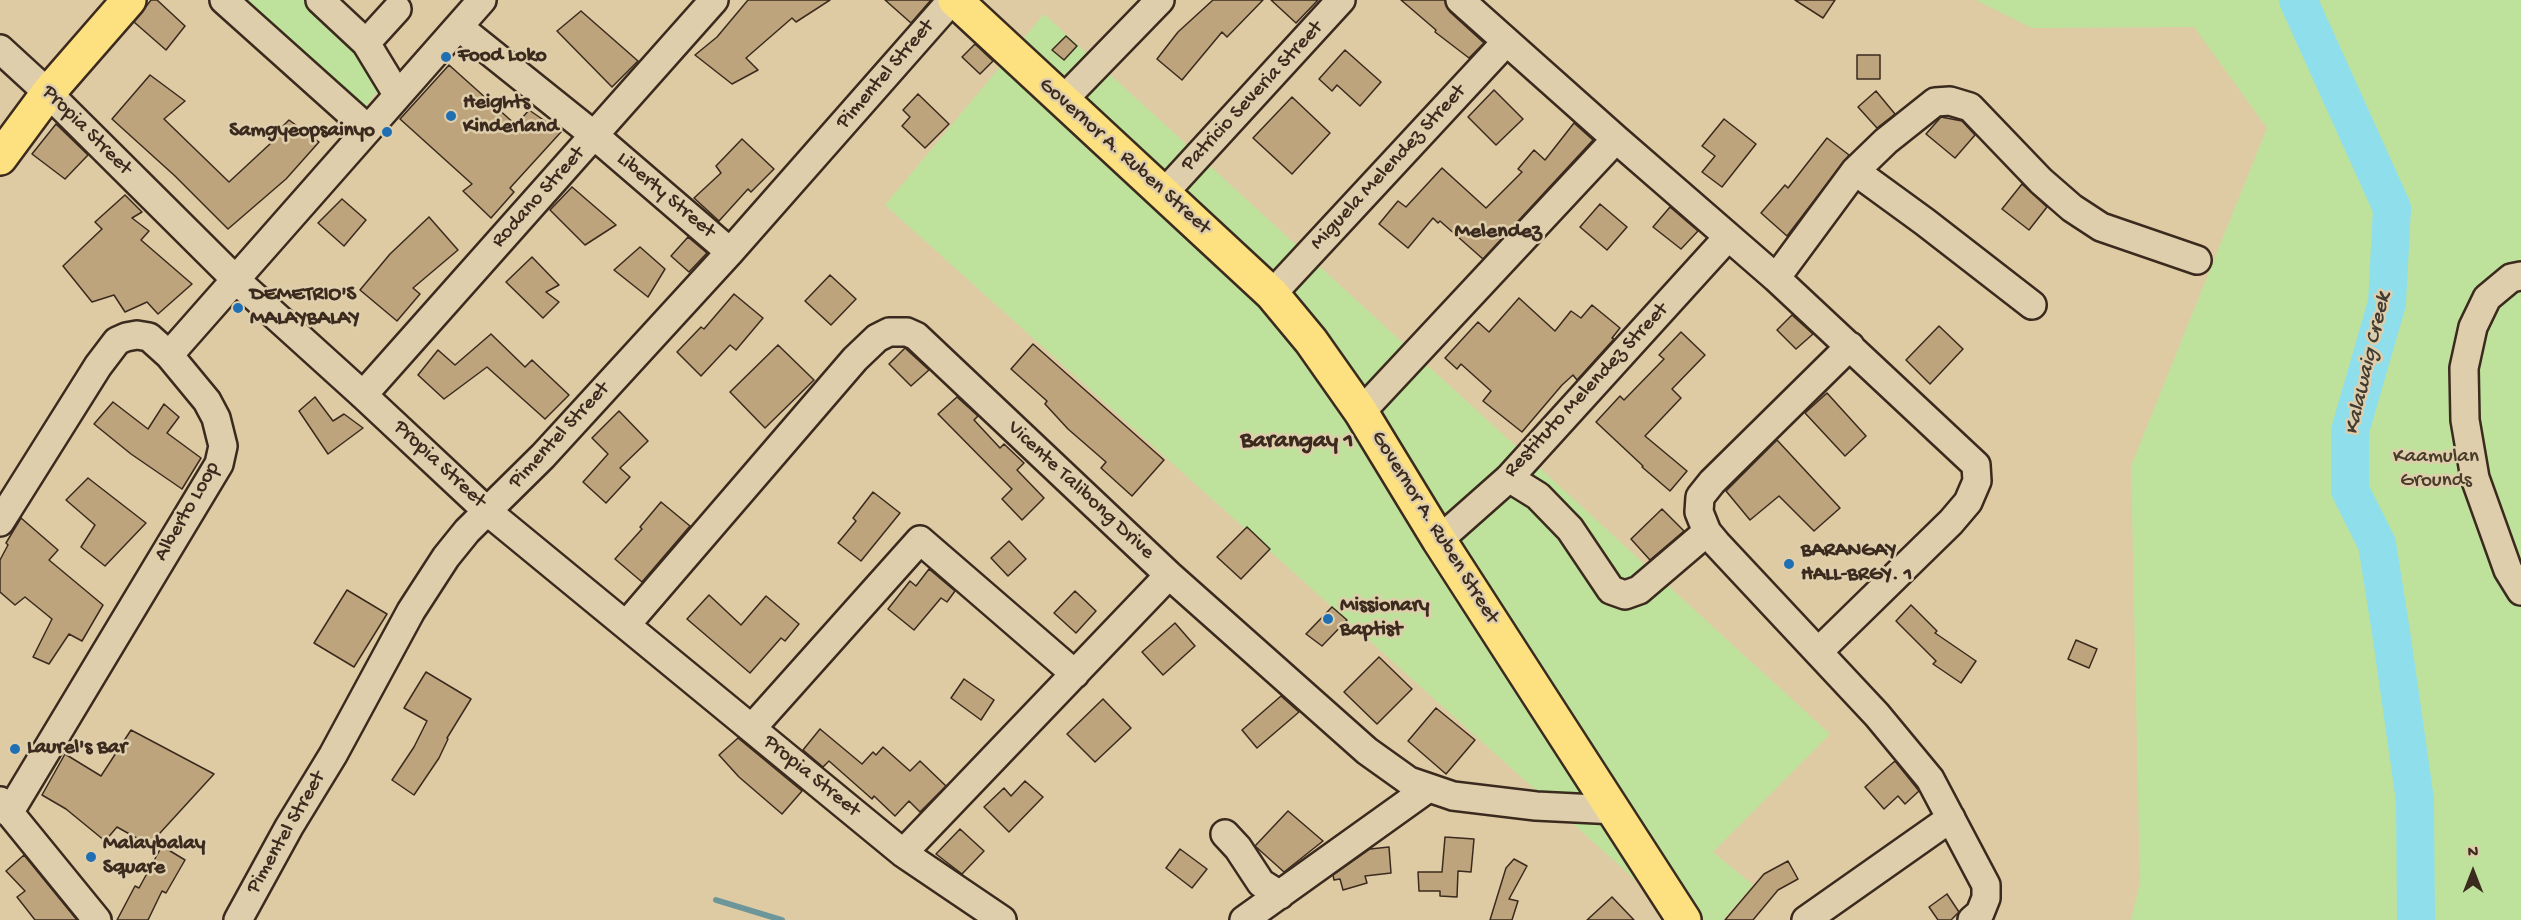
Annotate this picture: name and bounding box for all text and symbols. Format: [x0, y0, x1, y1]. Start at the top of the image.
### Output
street label: Pimentel Street [832, 15, 940, 135]
street label: Patricio Severia Street [1177, 16, 1329, 178]
place label: Food Loko [458, 44, 547, 70]
marker: Food Loko [439, 50, 453, 64]
street label: Governor A. Ruben Street [1033, 73, 1215, 241]
street label: Miguela Melendez Street [1306, 80, 1472, 256]
street label: Propia Street [36, 81, 136, 181]
place label: Heights Kinderland [463, 91, 558, 141]
marker: Heights Kinderland [444, 109, 458, 123]
place label: Samgyeopsainyo [229, 119, 375, 145]
marker: Samgyeopsainyo [380, 125, 394, 139]
street label: Rodano Street [487, 142, 591, 254]
street label: Liberty Street [610, 147, 720, 245]
district label: Melendez [1454, 220, 1542, 246]
place label: DEMETRIO'S MALAYBALAY [250, 283, 360, 333]
water label: Kalawaig Creek [2340, 290, 2398, 438]
street label: Restituto Melendez Street [1499, 298, 1675, 484]
marker: DEMETRIO'S MALAYBALAY [231, 301, 245, 315]
street label: Pimentel Street [504, 377, 616, 495]
street label: Propia Street [387, 416, 491, 514]
street label: Vicente Talibong Drive [1001, 416, 1159, 566]
street label: Governor A. Ruben Street [1364, 427, 1504, 629]
district label: Barangay 1 [1241, 428, 1353, 456]
park label: Kaamulan Grounds [2393, 445, 2479, 495]
street label: Alberto Loop [149, 458, 227, 566]
place label: BARANGAY HALL-BRGY. 1 [1801, 539, 1912, 589]
marker: BARANGAY HALL-BRGY. 1 [1782, 557, 1796, 571]
place label: Missionary Baptist [1340, 594, 1429, 644]
marker: Missionary Baptist [1321, 612, 1335, 626]
street label: Propia Street [757, 730, 865, 824]
place label: Laurel's Bar [27, 736, 127, 762]
marker: Laurel's Bar [8, 742, 22, 756]
street label: Pimentel Street [242, 767, 332, 899]
place label: Malaybalay Square [103, 832, 205, 882]
north arrow [2443, 842, 2503, 902]
text: N [2468, 844, 2478, 863]
marker: Malaybalay Square [84, 850, 98, 864]

